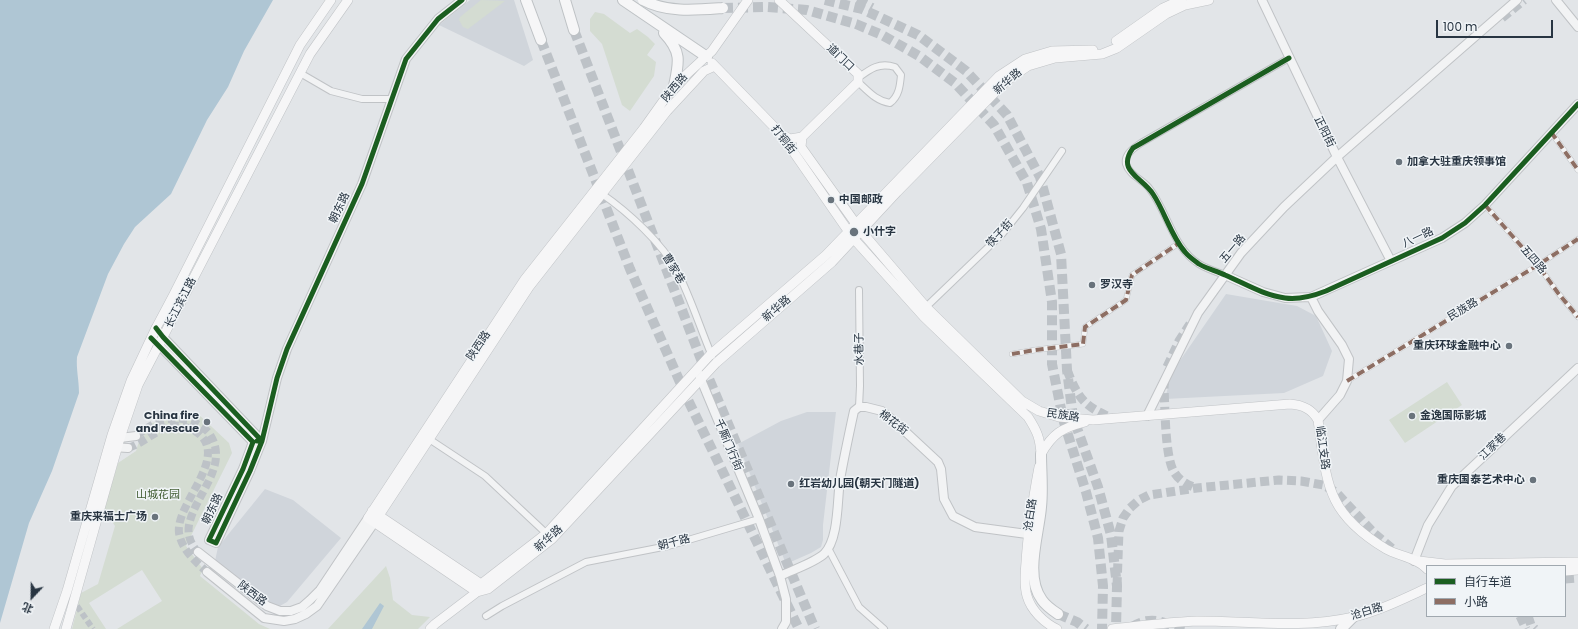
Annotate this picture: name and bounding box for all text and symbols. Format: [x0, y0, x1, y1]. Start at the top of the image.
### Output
scale bar [1438, 12, 1555, 38]
text: 100 m [1443, 18, 1477, 35]
street label: 道门口 [824, 42, 856, 74]
street label: 新华路 [991, 66, 1025, 98]
street label: 陕西路 [659, 71, 691, 105]
street label: 正阳街 [1311, 114, 1337, 150]
street label: 打铜街 [768, 123, 798, 157]
place label: 加拿大驻重庆领事馆 [1407, 155, 1506, 169]
marker: 加拿大驻重庆领事馆 [1394, 157, 1404, 167]
street label: 朝东路 [327, 190, 353, 226]
place label: 中国邮政 [839, 193, 883, 207]
marker: 中国邮政 [826, 195, 836, 205]
street label: 筷子街 [984, 217, 1016, 251]
place label: 小什字 [863, 225, 896, 239]
street label: 八一路 [1400, 225, 1436, 251]
marker: 小什字 [848, 226, 860, 238]
street label: 五一路 [1217, 232, 1249, 266]
street label: 五四路 [1517, 243, 1549, 277]
street label: 曹家巷 [659, 251, 687, 287]
street label: 长江滨江路 [163, 276, 199, 330]
place label: 罗汉寺 [1100, 278, 1133, 292]
marker: 罗汉寺 [1087, 280, 1097, 290]
street label: 新华路 [760, 293, 794, 325]
street label: 民族路 [1445, 296, 1481, 324]
street label: 陕西路 [464, 329, 494, 363]
street label: 水巷子 [853, 332, 867, 366]
place label: 重庆环球金融中心 [1413, 339, 1501, 353]
marker: 重庆环球金融中心 [1504, 341, 1514, 351]
street label: 民族路 [1046, 407, 1080, 425]
street label: 棉花街 [876, 408, 910, 438]
place label: China fire and rescue [136, 409, 199, 435]
place label: 金逸国际影城 [1420, 409, 1486, 423]
marker: 金逸国际影城 [1407, 411, 1417, 421]
marker: China fire and rescue [202, 417, 212, 427]
street label: 千厮门行街 [711, 417, 745, 473]
street label: 临江支路 [1312, 425, 1332, 471]
street label: 江家巷 [1477, 431, 1509, 463]
place label: 重庆国泰艺术中心 [1437, 473, 1525, 487]
marker: 重庆国泰艺术中心 [1528, 475, 1538, 485]
place label: 红岩幼儿园(朝天门隧道) [799, 477, 919, 491]
marker: 红岩幼儿园(朝天门隧道) [786, 479, 796, 489]
park label: 山城花园 [136, 488, 180, 502]
street label: 朝东路 [200, 491, 226, 527]
street label: 沧白路 [1022, 498, 1040, 532]
place label: 重庆来福士广场 [70, 510, 147, 524]
marker: 重庆来福士广场 [150, 512, 160, 522]
street label: 新华路 [532, 523, 566, 555]
street label: 朝千路 [656, 533, 692, 553]
legend [1426, 565, 1566, 617]
text: 自行车道 [1464, 573, 1512, 590]
north arrow [12, 577, 52, 617]
street label: 陕西路 [235, 579, 269, 609]
text: 小路 [1464, 593, 1488, 610]
text: 北 [19, 599, 36, 618]
street label: 沧白路 [1349, 601, 1385, 623]

